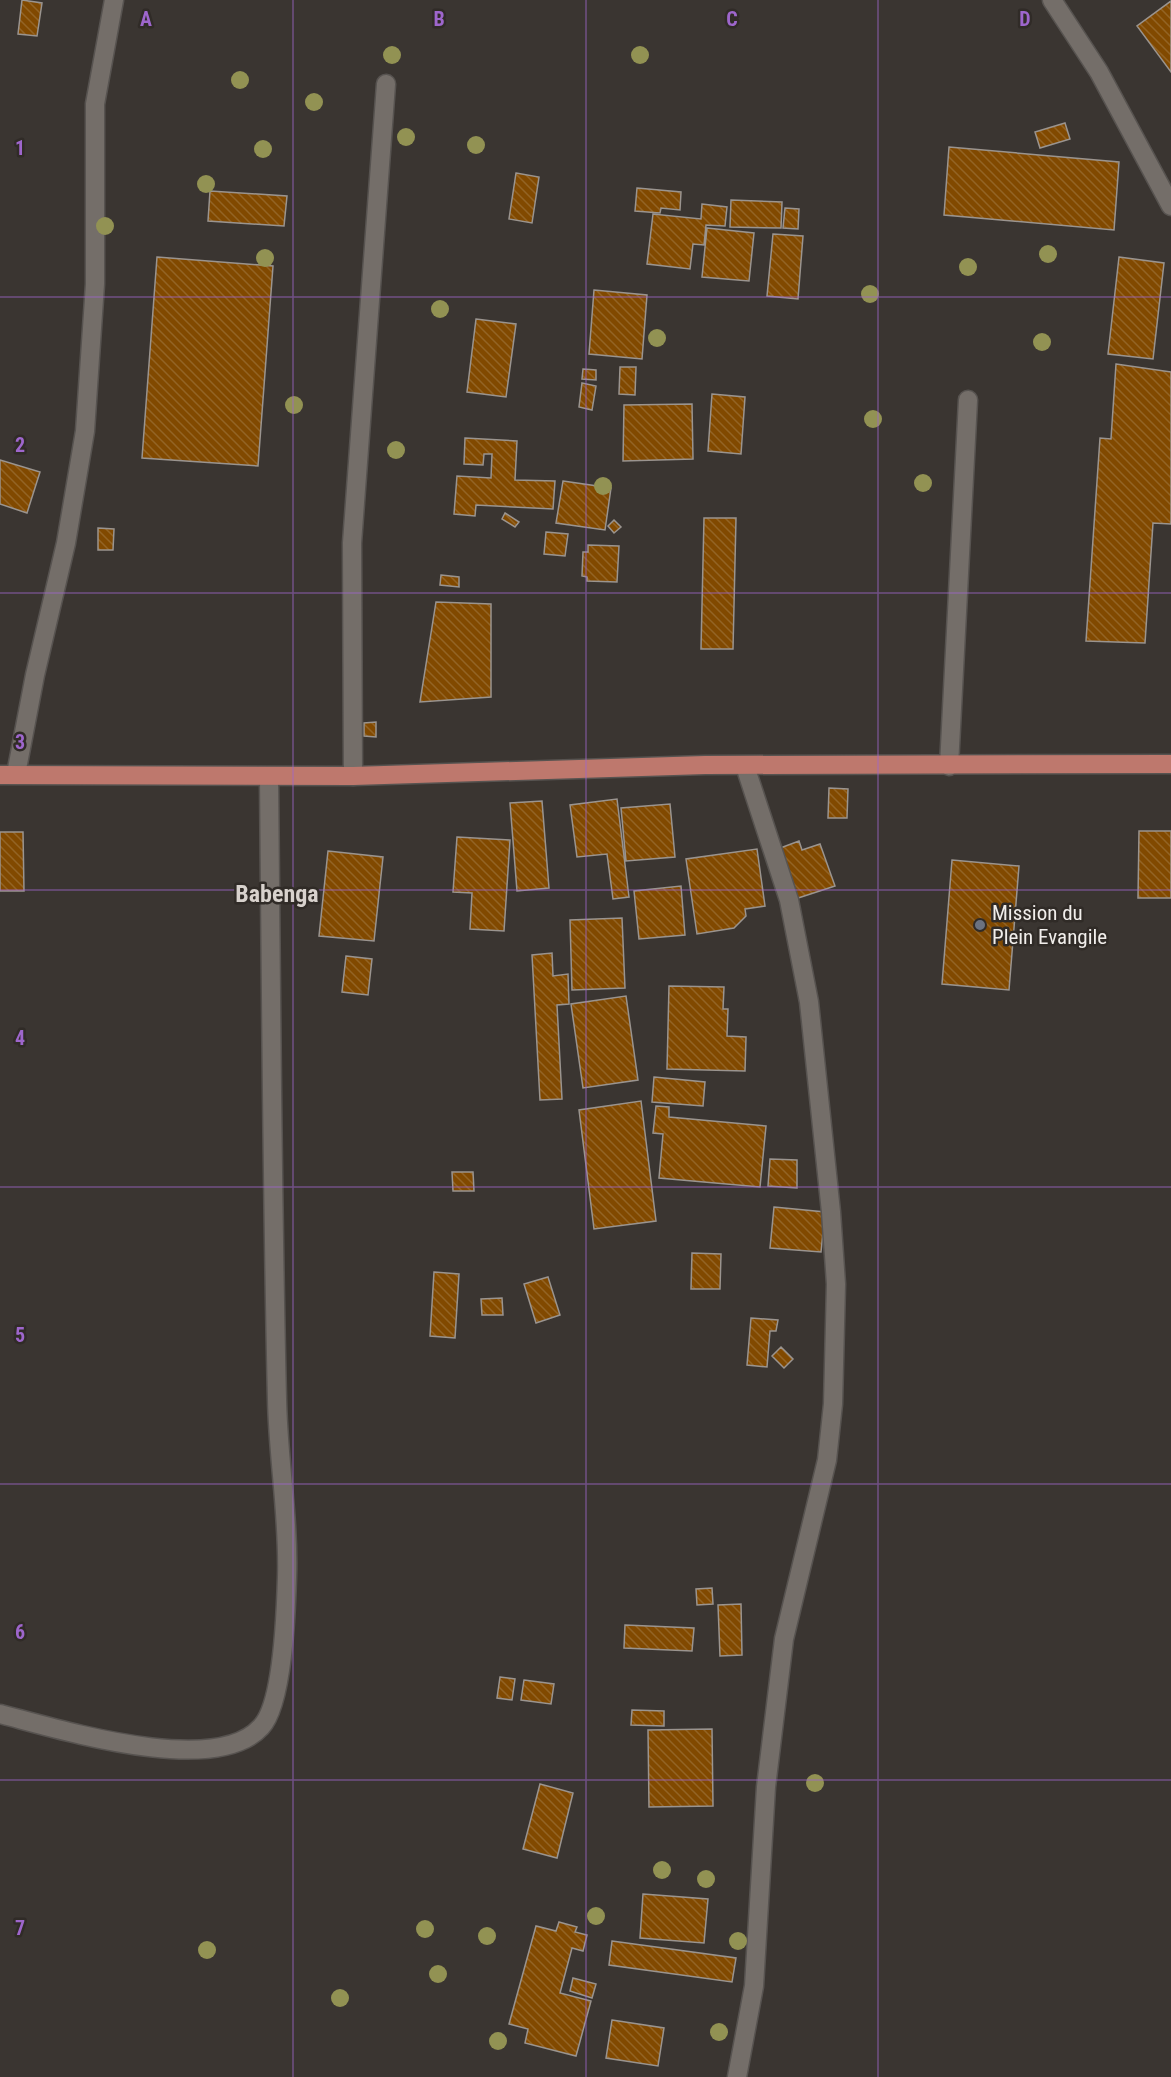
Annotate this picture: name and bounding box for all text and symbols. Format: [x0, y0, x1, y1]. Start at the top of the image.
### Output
text: A [140, 7, 152, 31]
text: B [433, 7, 445, 31]
text: C [726, 7, 738, 31]
text: D [1019, 7, 1031, 31]
text: 1 [15, 136, 25, 160]
text: 2 [15, 433, 25, 457]
text: 3 [15, 730, 25, 754]
district label: Babenga [235, 880, 319, 908]
place label: Mission du Plein Evangile [992, 901, 1107, 949]
marker: Mission du Plein Evangile [973, 918, 987, 932]
text: 4 [15, 1026, 25, 1050]
text: 5 [15, 1323, 25, 1347]
text: 6 [15, 1620, 25, 1644]
text: 7 [15, 1916, 25, 1940]

